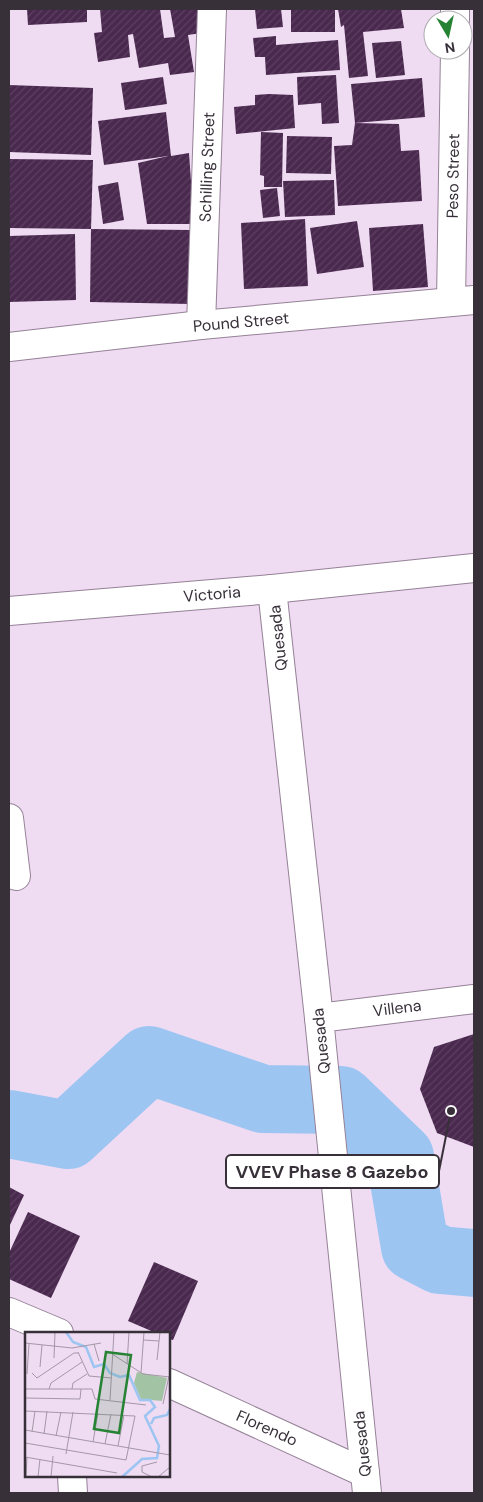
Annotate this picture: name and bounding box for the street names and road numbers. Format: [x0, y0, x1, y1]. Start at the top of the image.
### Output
street label: Schilling Street [195, 112, 219, 222]
street label: Peso Street [442, 133, 464, 219]
street label: Pound Street [192, 307, 290, 337]
street label: Victoria [182, 581, 242, 607]
street label: Quesada [264, 604, 292, 672]
street label: Villena [372, 995, 422, 1021]
street label: Quesada [307, 1007, 335, 1075]
street label: Florendo [233, 1405, 301, 1451]
street label: Quesada [348, 1410, 376, 1478]

